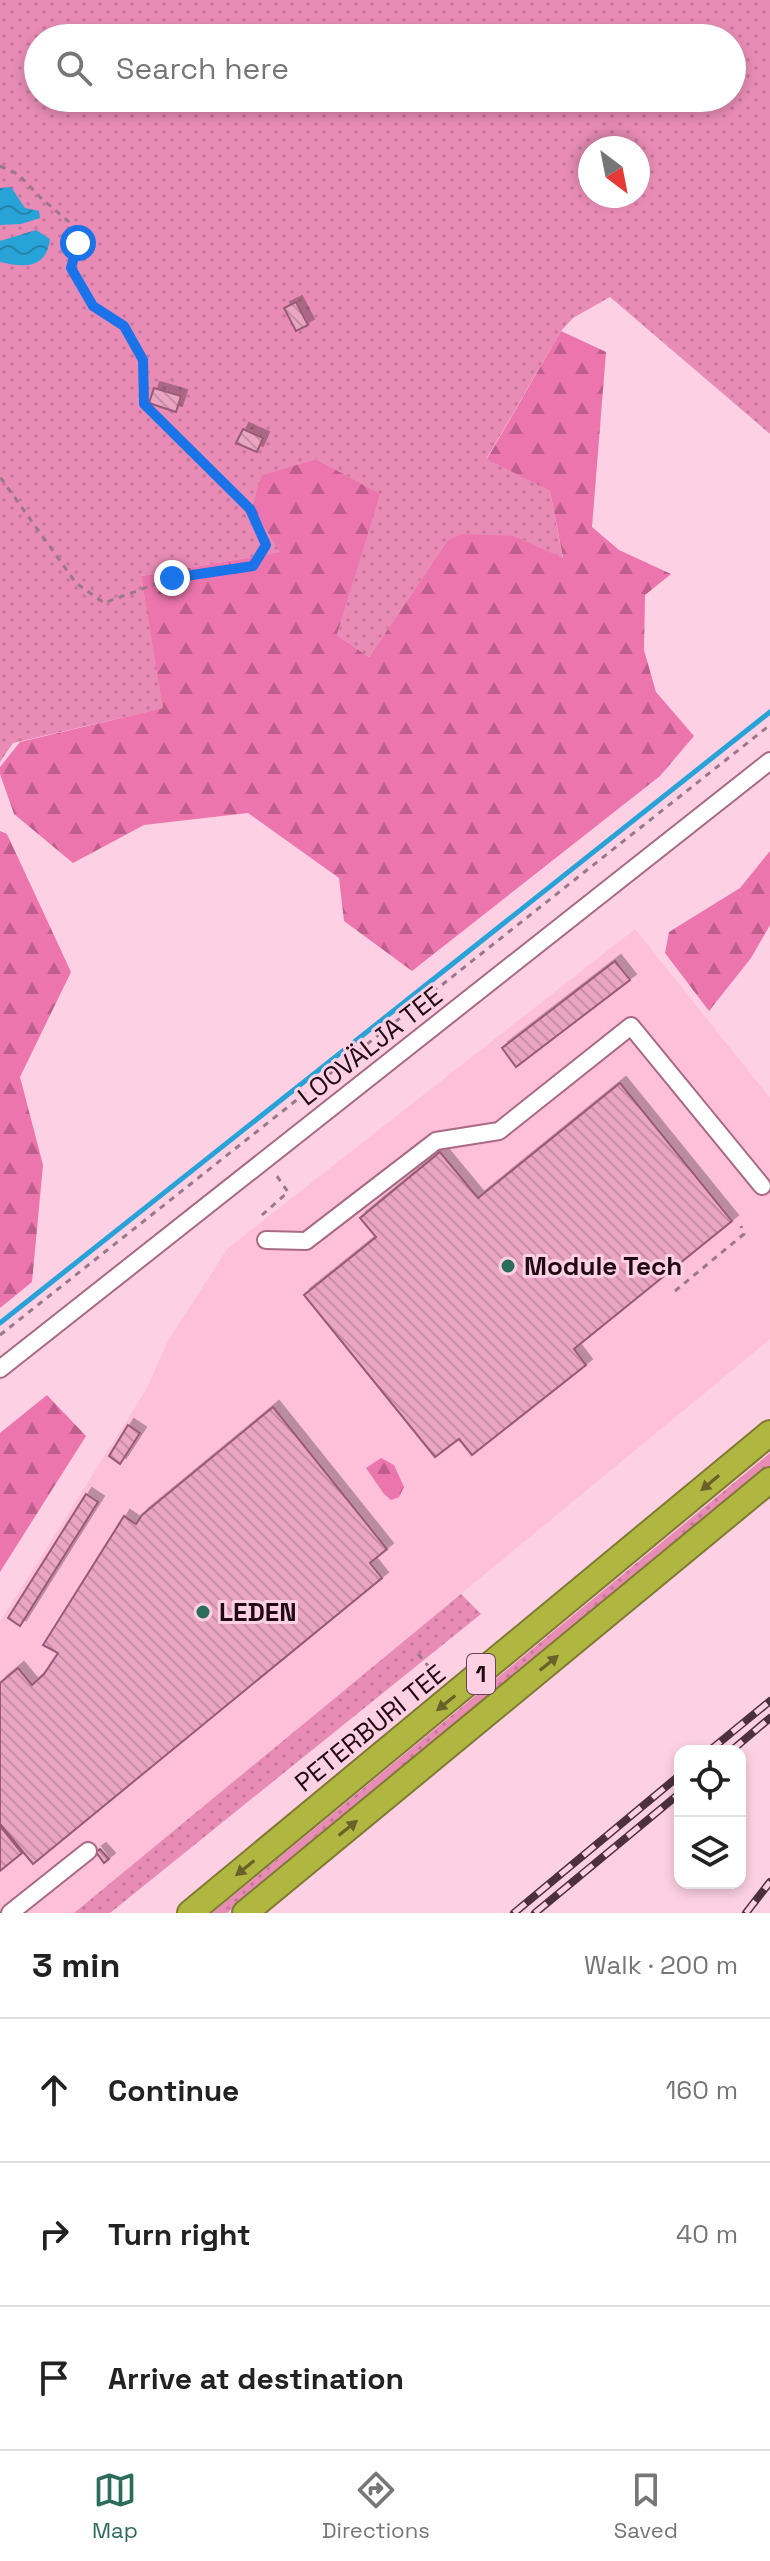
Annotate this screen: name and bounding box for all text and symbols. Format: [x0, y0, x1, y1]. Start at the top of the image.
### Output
search box [24, 24, 746, 112]
icon: search [52, 46, 96, 90]
text: Search here [116, 49, 289, 88]
north arrow [578, 136, 650, 208]
route start [60, 225, 96, 261]
route end [154, 560, 190, 596]
street label: LOOVÄLJA TEE [291, 979, 449, 1113]
place label: Module Tech [524, 1249, 682, 1283]
marker: Module Tech [499, 1257, 517, 1275]
one-way arrow [700, 1474, 720, 1491]
place label: LEDEN [219, 1595, 297, 1629]
marker: LEDEN [194, 1603, 212, 1621]
road number: 1 [467, 1654, 495, 1694]
one-way arrow [539, 1655, 559, 1671]
street label: PETERBURI TEE [288, 1657, 452, 1799]
one-way arrow [436, 1694, 456, 1711]
map controls [674, 1745, 746, 1889]
button: locate [674, 1745, 746, 1817]
button: layers [674, 1817, 746, 1889]
one-way arrow [338, 1820, 358, 1837]
one-way arrow [235, 1859, 255, 1876]
text: 3 min [32, 1944, 120, 1987]
text: Walk · 200 m [584, 1948, 738, 1982]
icon: ahead [32, 2068, 76, 2112]
text: Continue [108, 2071, 239, 2110]
text: 160 m [666, 2073, 738, 2107]
icon: right [32, 2212, 76, 2256]
text: Turn right [108, 2215, 251, 2254]
text: 40 m [676, 2217, 738, 2251]
icon: arrive [32, 2356, 76, 2400]
text: Arrive at destination [108, 2359, 404, 2398]
tab: Map [92, 2468, 138, 2544]
tab: Directions [322, 2468, 430, 2544]
tab: Saved [614, 2468, 678, 2544]

